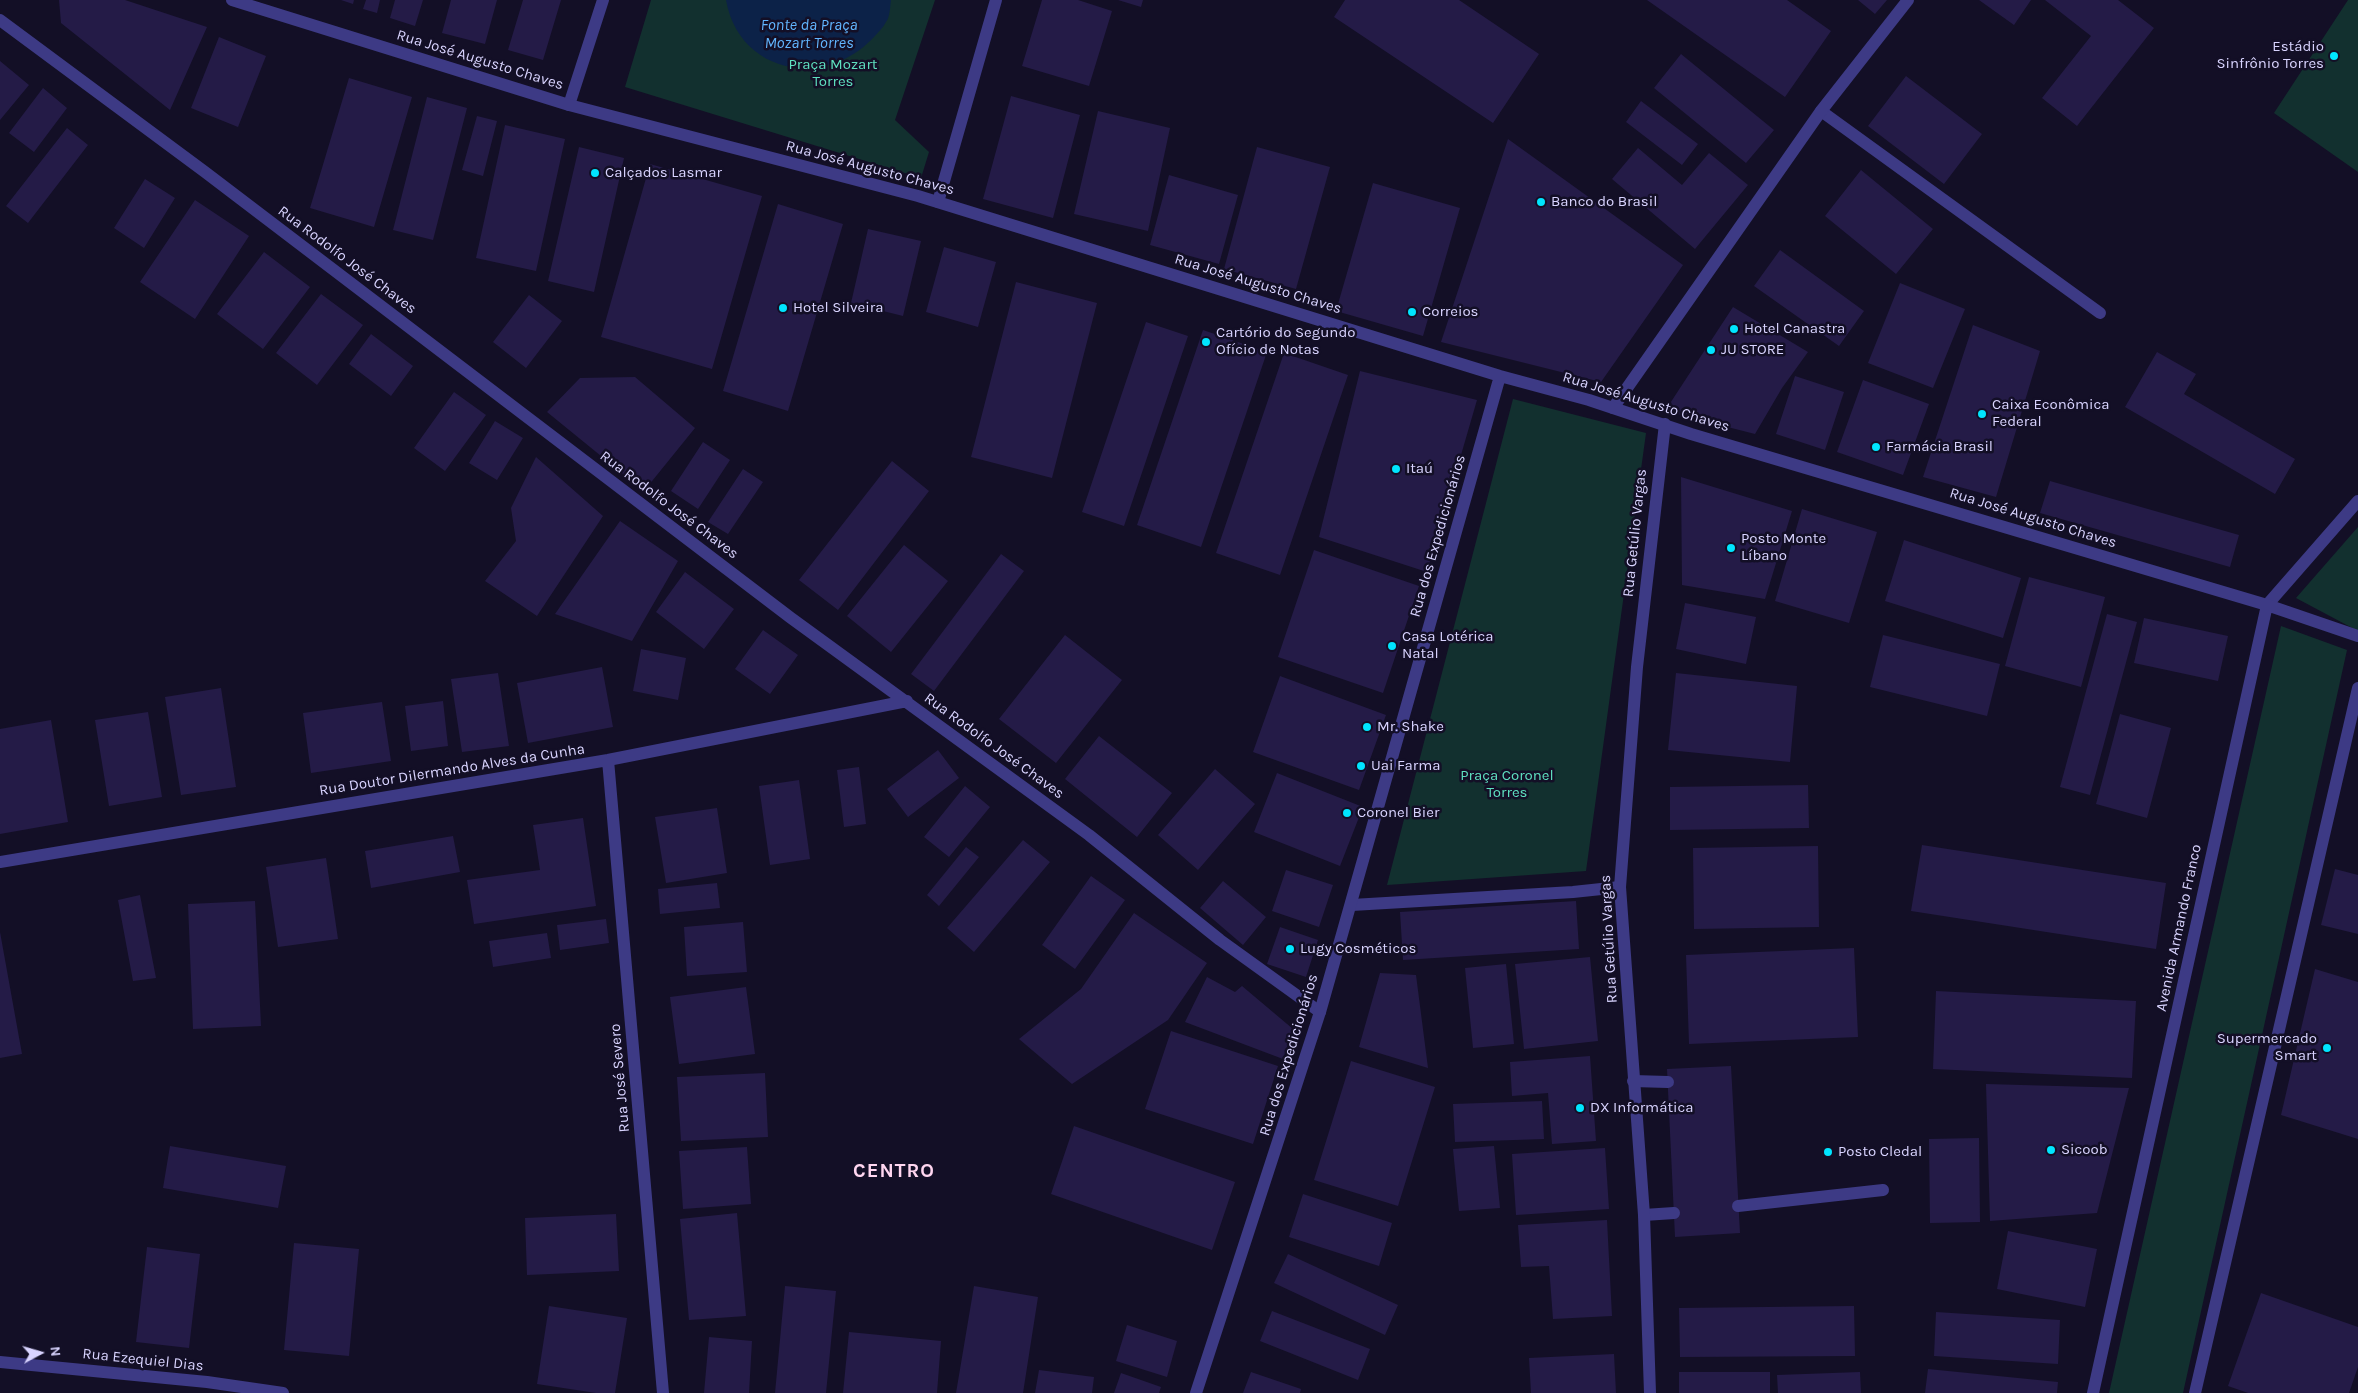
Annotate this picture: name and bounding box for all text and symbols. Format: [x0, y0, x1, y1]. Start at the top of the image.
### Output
water label: Fonte da Praça Mozart Torres [761, 15, 857, 53]
street label: Rua José Augusto Chaves [394, 26, 566, 94]
place label: Estádio Sinfrônio Torres [2216, 38, 2324, 73]
marker: Estádio Sinfrônio Torres [2328, 50, 2340, 62]
park label: Praça Mozart Torres [789, 56, 877, 91]
street label: Rua José Augusto Chaves [784, 137, 956, 199]
place label: Calçados Lasmar [605, 164, 722, 182]
marker: Calçados Lasmar [589, 167, 601, 179]
place label: Banco do Brasil [1551, 193, 1657, 211]
marker: Banco do Brasil [1535, 196, 1547, 208]
street label: Rua Rodolfo José Chaves [274, 202, 420, 318]
street label: Rua José Augusto Chaves [1172, 250, 1344, 318]
place label: Hotel Silveira [793, 299, 883, 317]
marker: Hotel Silveira [777, 302, 789, 314]
place label: Correios [1422, 303, 1478, 321]
marker: Correios [1406, 306, 1418, 318]
place label: Hotel Canastra [1744, 320, 1845, 338]
marker: Hotel Canastra [1728, 323, 1740, 335]
place label: Cartório do Segundo Ofício de Notas [1216, 324, 1355, 359]
marker: Cartório do Segundo Ofício de Notas [1200, 336, 1212, 348]
place label: JU STORE [1721, 341, 1784, 359]
marker: JU STORE [1705, 344, 1717, 356]
street label: Rua José Augusto Chaves [1560, 368, 1732, 436]
place label: Caixa Econômica Federal [1992, 396, 2110, 431]
marker: Caixa Econômica Federal [1976, 408, 1988, 420]
place label: Farmácia Brasil [1886, 438, 1993, 456]
marker: Farmácia Brasil [1870, 441, 1882, 453]
street label: Rua Rodolfo José Chaves [596, 447, 742, 563]
street label: Rua dos Expedicionários [1406, 453, 1470, 619]
place label: Itaú [1406, 460, 1433, 478]
marker: Itaú [1390, 463, 1402, 475]
street label: Rua Getúlio Vargas [1619, 468, 1651, 598]
street label: Rua José Augusto Chaves [1947, 484, 2119, 552]
place label: Posto Monte Líbano [1741, 530, 1826, 565]
marker: Posto Monte Líbano [1725, 542, 1737, 554]
place label: Casa Lotérica Natal [1402, 628, 1494, 663]
marker: Casa Lotérica Natal [1386, 640, 1398, 652]
street label: Rua Rodolfo José Chaves [920, 689, 1068, 803]
place label: Mr. Shake [1377, 718, 1444, 736]
marker: Mr. Shake [1361, 721, 1373, 733]
street label: Rua Doutor Dilermando Alves da Cunha [318, 740, 586, 800]
place label: Uai Farma [1371, 757, 1441, 775]
marker: Uai Farma [1355, 760, 1367, 772]
park label: Praça Coronel Torres [1460, 767, 1554, 802]
place label: Coronel Bier [1357, 804, 1439, 822]
marker: Coronel Bier [1341, 807, 1353, 819]
street label: Avenida Armando Franco [2152, 843, 2206, 1013]
street label: Rua Getúlio Vargas [1597, 874, 1621, 1004]
place label: Lugy Cosméticos [1300, 940, 1416, 958]
marker: Lugy Cosméticos [1284, 943, 1296, 955]
street label: Rua dos Expedicionários [1256, 972, 1322, 1138]
street label: Rua José Severo [606, 1023, 634, 1133]
place label: Supermercado Smart [2217, 1030, 2317, 1065]
marker: Supermercado Smart [2321, 1042, 2333, 1054]
place label: DX Informática [1590, 1099, 1693, 1117]
marker: DX Informática [1574, 1102, 1586, 1114]
place label: Sicoob [2061, 1141, 2108, 1159]
place label: Posto Cledal [1838, 1143, 1922, 1161]
marker: Sicoob [2045, 1144, 2057, 1156]
marker: Posto Cledal [1822, 1146, 1834, 1158]
district label: CENTRO [852, 1159, 936, 1183]
north arrow [15, 1328, 65, 1378]
text: N [46, 1345, 64, 1357]
street label: Rua Ezequiel Dias [82, 1345, 204, 1375]

